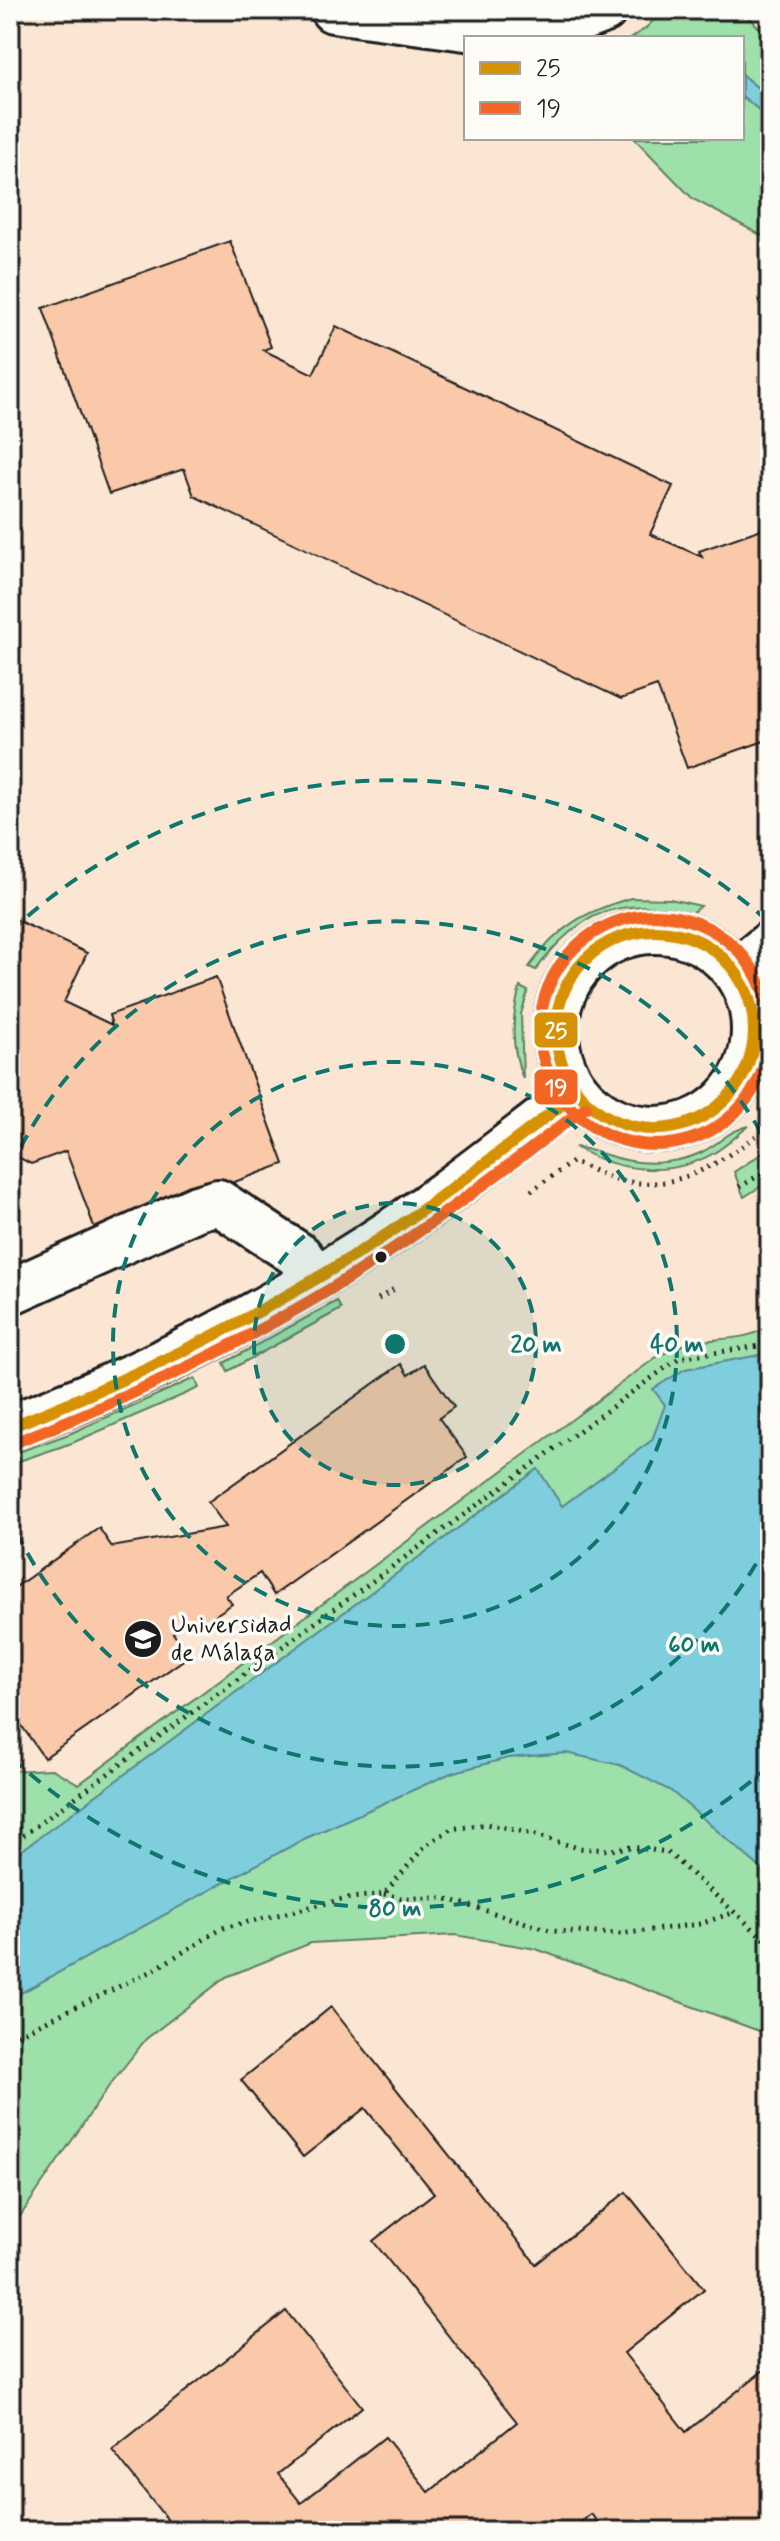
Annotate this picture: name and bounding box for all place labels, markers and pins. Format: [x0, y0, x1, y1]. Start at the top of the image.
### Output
unlabelled marker [373, 1249, 389, 1265]
centre of rings [381, 1330, 409, 1358]
place label: Universidad de Málaga [171, 1610, 292, 1672]
school or university icon: Universidad de Málaga [122, 1618, 164, 1660]

